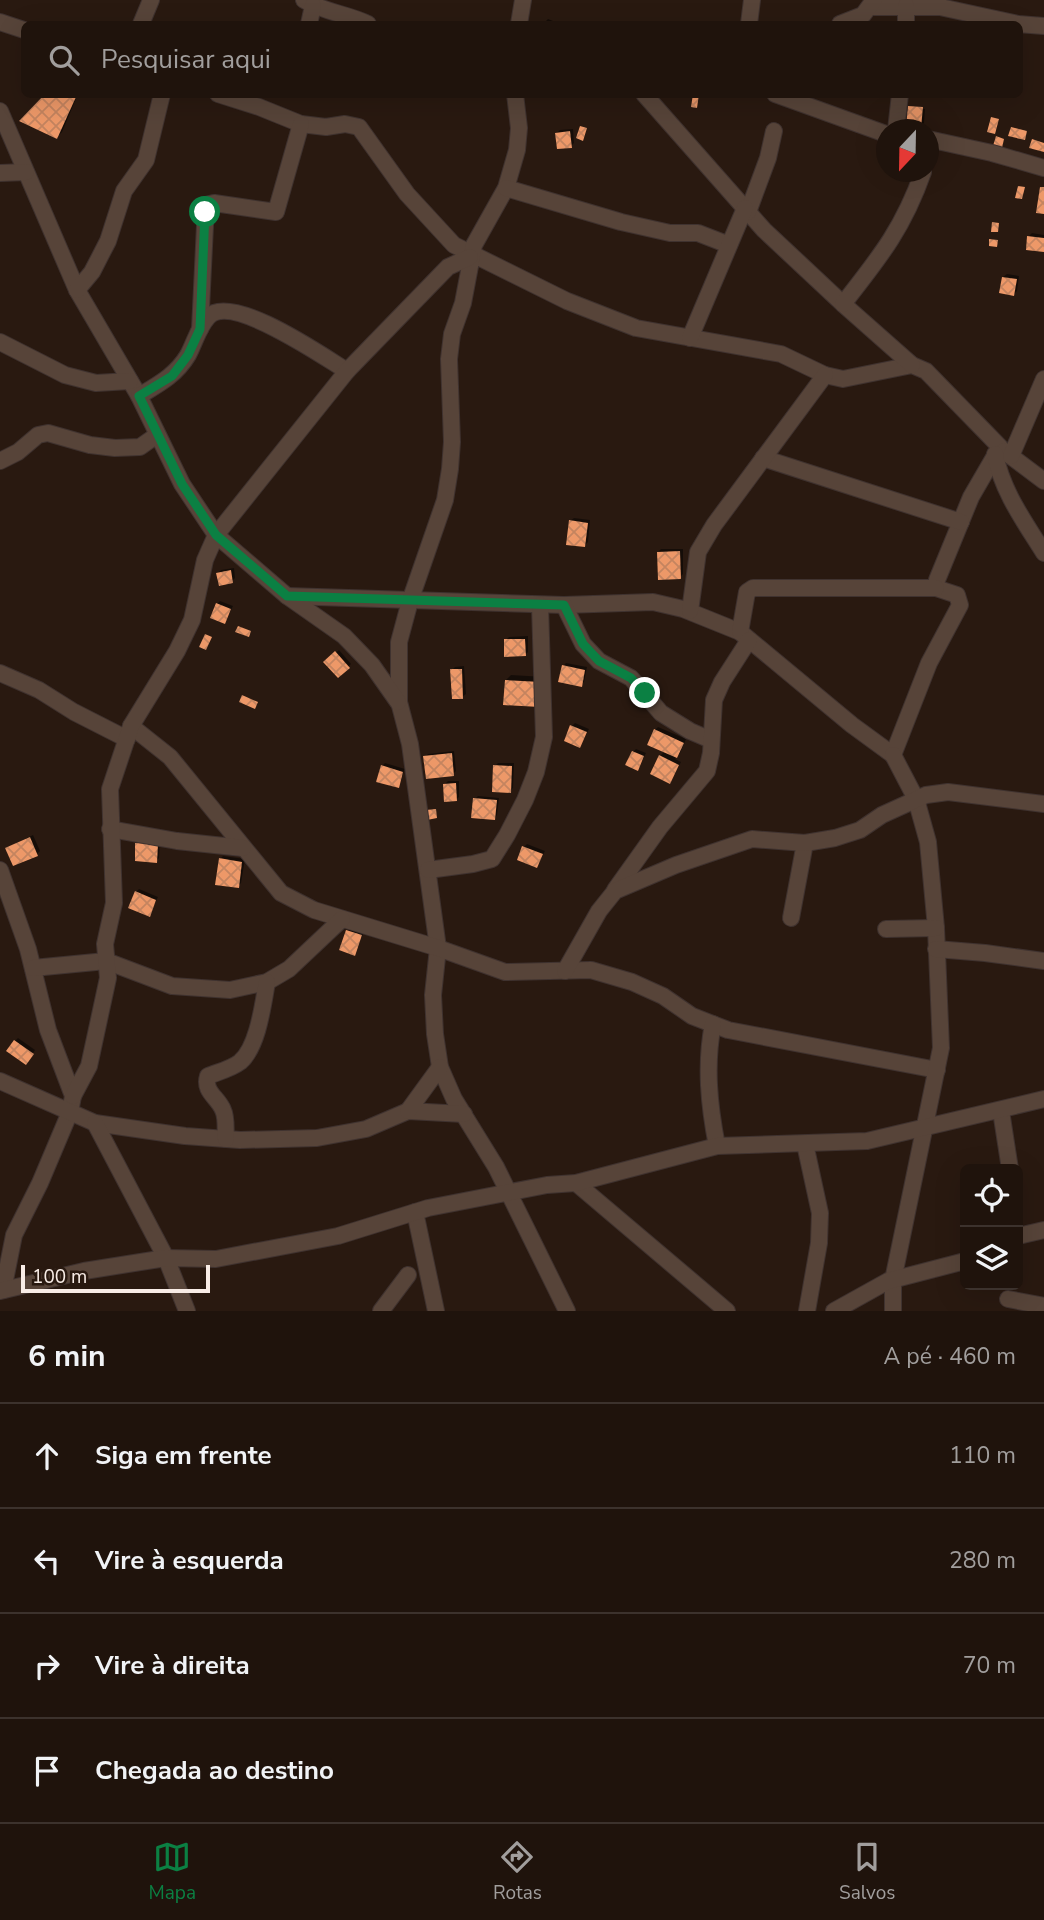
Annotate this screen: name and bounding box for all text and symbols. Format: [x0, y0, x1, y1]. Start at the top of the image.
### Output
search box [21, 21, 1023, 98]
icon: search [45, 41, 83, 79]
text: Pesquisar aqui [101, 42, 271, 77]
north arrow [876, 119, 939, 182]
route start [189, 196, 220, 227]
route end [629, 677, 660, 708]
map controls [960, 1164, 1023, 1290]
button: locate [960, 1164, 1023, 1227]
button: layers [960, 1227, 1023, 1290]
scale bar [21, 1262, 210, 1294]
text: 100 m [32, 1264, 87, 1290]
text: 6 min [28, 1336, 106, 1377]
text: A pé · 460 m [884, 1341, 1016, 1372]
icon: ahead [28, 1437, 66, 1475]
text: Siga em frente [95, 1438, 272, 1473]
text: 110 m [949, 1440, 1016, 1471]
icon: left [28, 1542, 66, 1580]
text: Vire à esquerda [95, 1543, 284, 1578]
text: 280 m [949, 1545, 1016, 1576]
icon: right [28, 1647, 66, 1685]
text: Vire à direita [95, 1648, 250, 1683]
text: 70 m [963, 1650, 1016, 1681]
icon: arrive [28, 1752, 66, 1790]
text: Chegada ao destino [95, 1753, 334, 1788]
tab: Mapa [149, 1838, 196, 1906]
tab: Rotas [493, 1838, 542, 1906]
tab: Salvos [839, 1838, 895, 1906]

